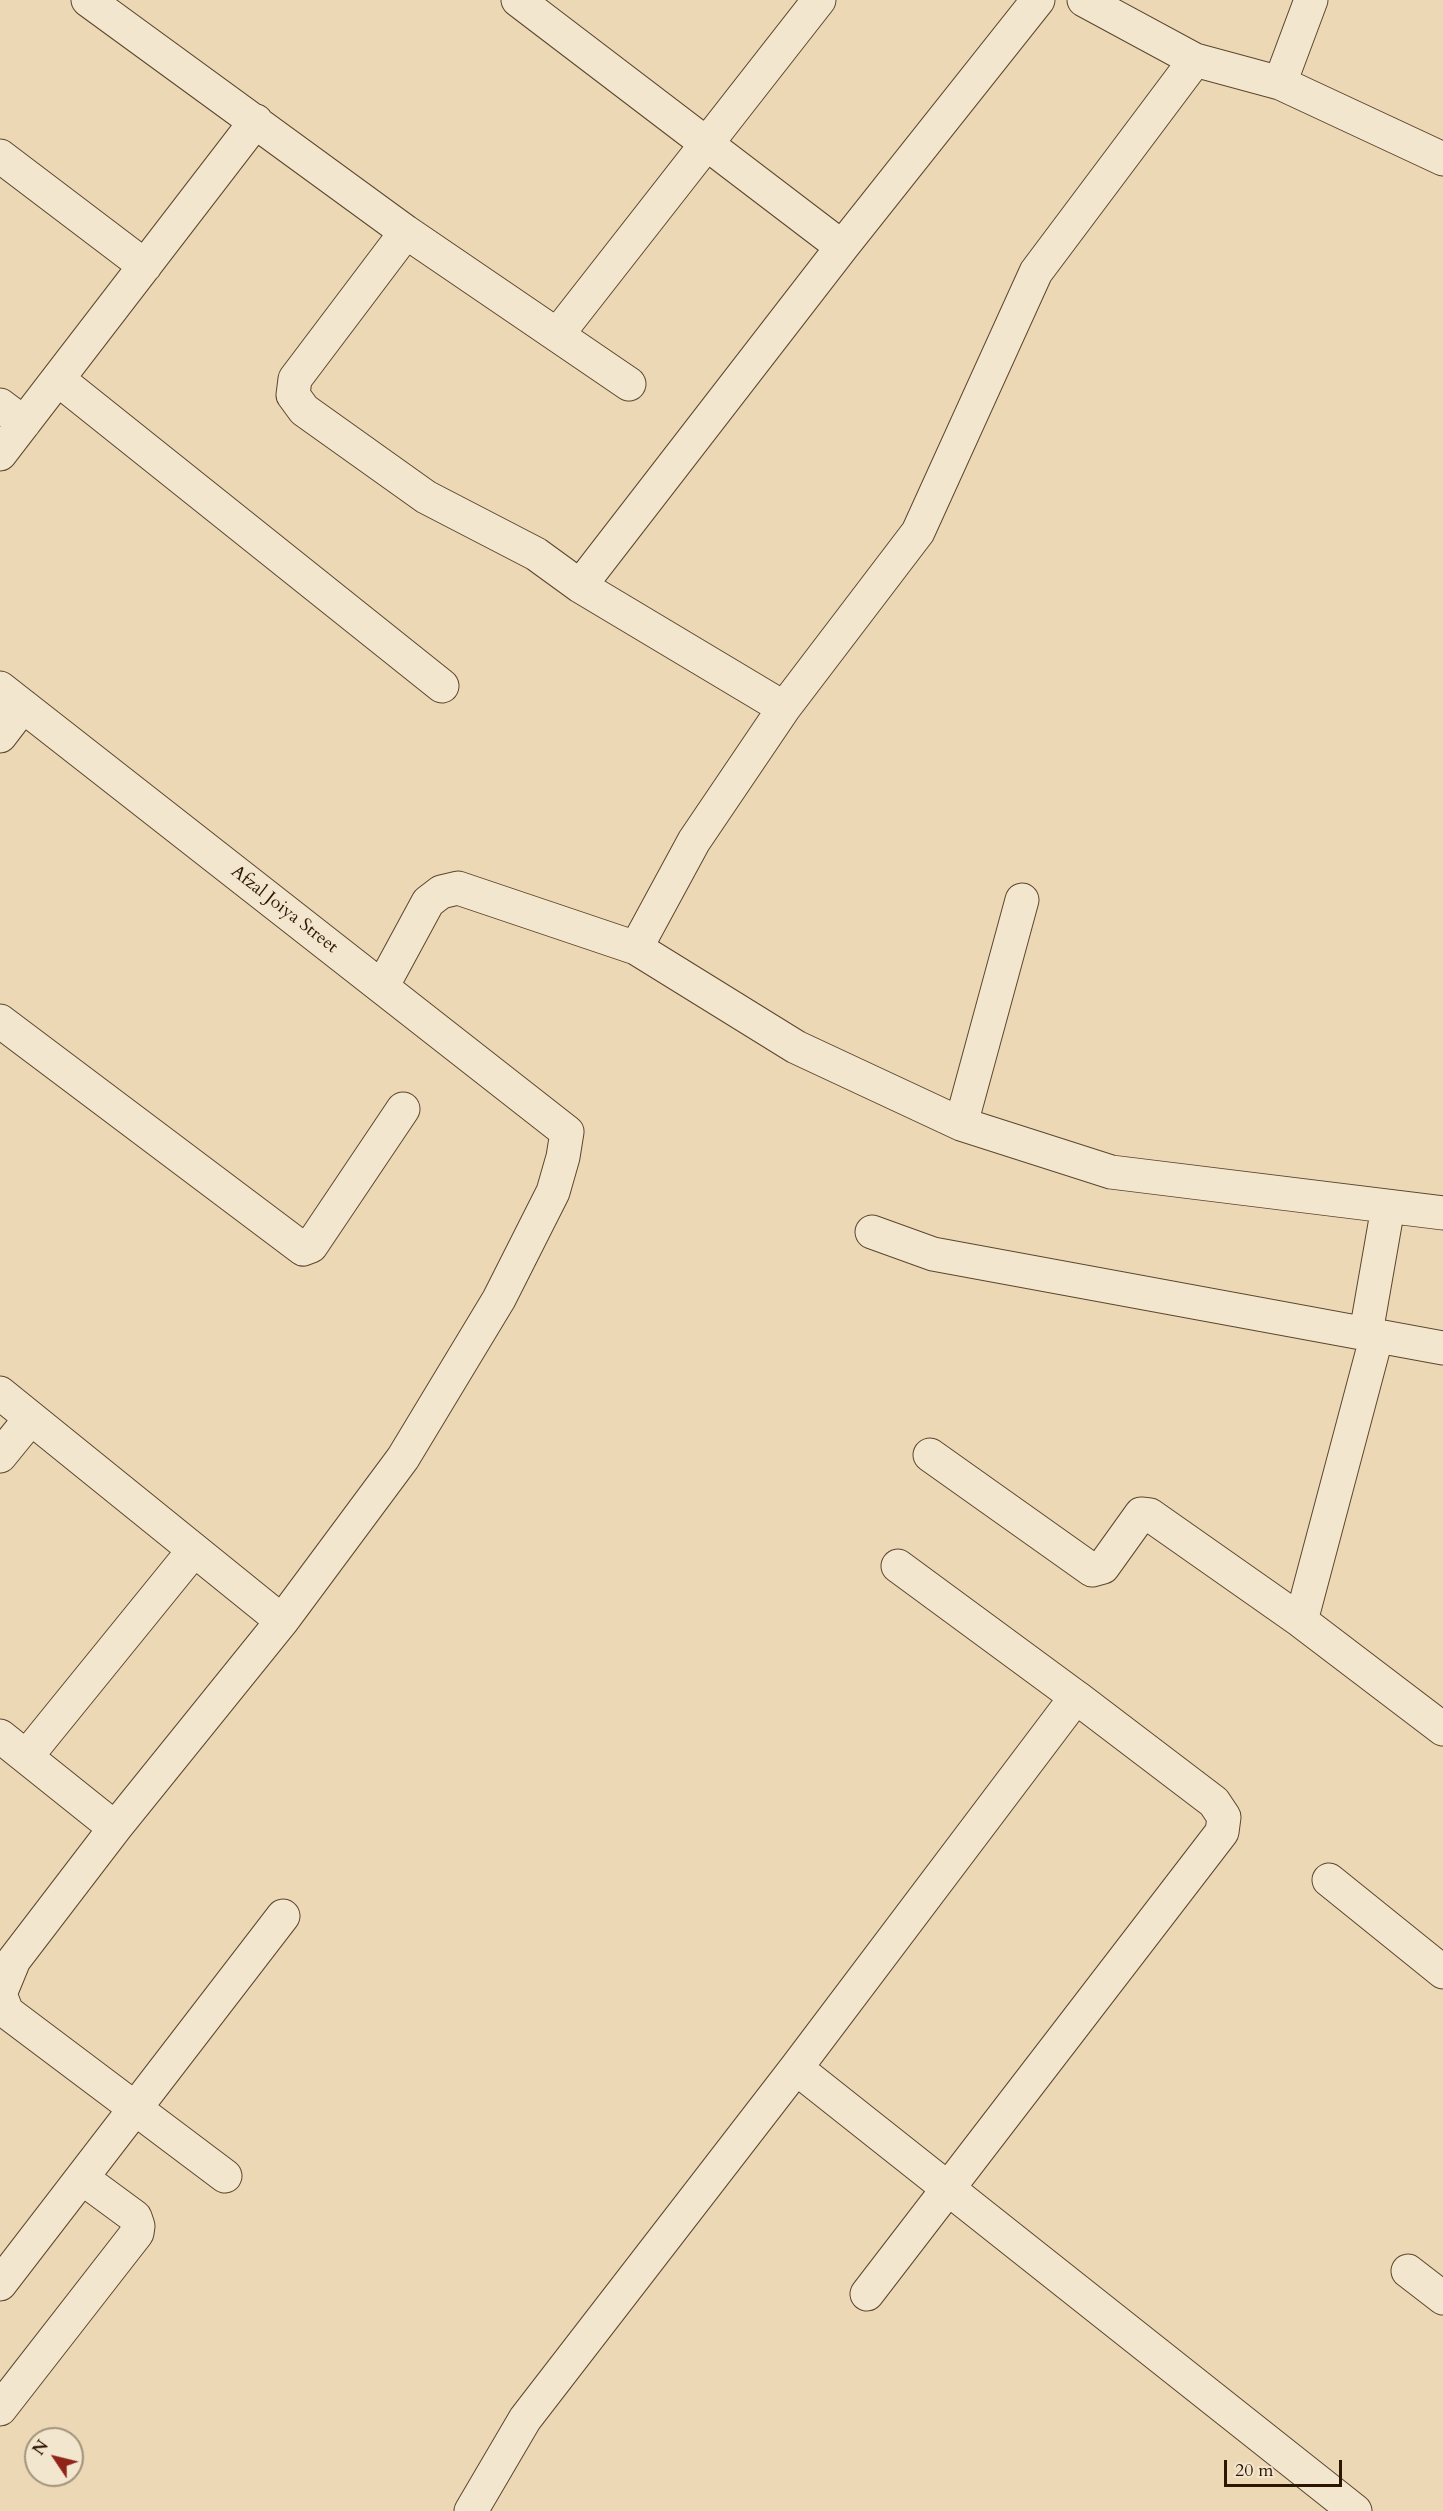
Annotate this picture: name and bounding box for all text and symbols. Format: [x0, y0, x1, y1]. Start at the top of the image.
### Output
street label: Afzal Joiya Street [226, 862, 342, 958]
north arrow [24, 2427, 84, 2487]
text: N [28, 2436, 54, 2460]
scale bar [1227, 2448, 1346, 2486]
text: 20 m [1235, 2458, 1274, 2483]

